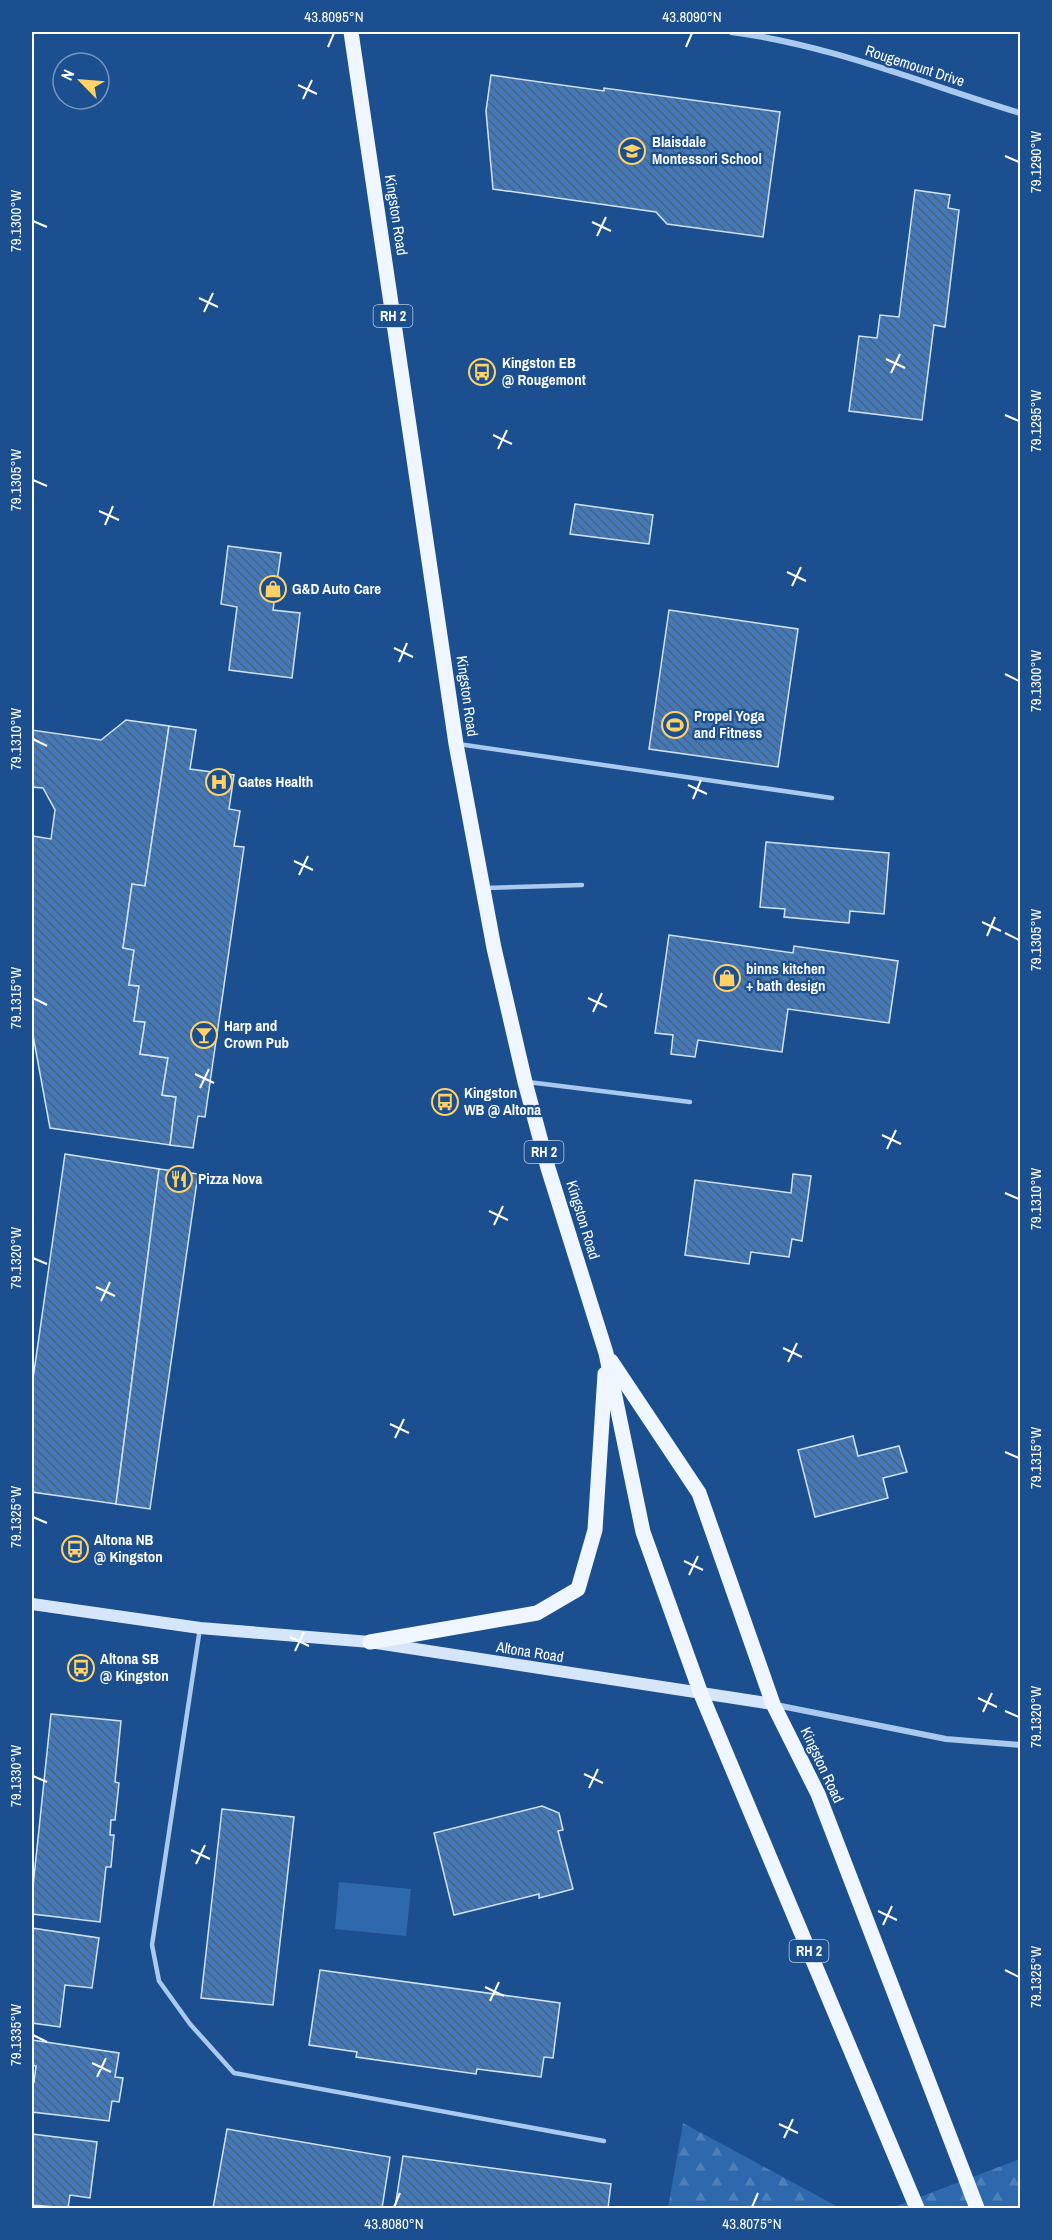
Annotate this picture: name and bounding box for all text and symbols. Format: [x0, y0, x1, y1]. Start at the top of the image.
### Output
text: 43.8095°N [304, 6, 364, 27]
text: 43.8090°N [662, 6, 722, 27]
street label: Rougemount Drive [863, 40, 968, 92]
north arrow [51, 51, 111, 111]
text: N [55, 66, 79, 84]
place label: Blaisdale Montessori School [652, 131, 762, 169]
text: 79.1290°W [1025, 131, 1046, 193]
school or university icon: Blaisdale Montessori School [617, 136, 647, 166]
street label: Kingston Road [380, 173, 413, 257]
text: 79.1300°W [5, 190, 26, 252]
road number: RH 2 [374, 305, 412, 327]
place label: Kingston EB @ Rougemont [502, 352, 586, 390]
bus stop icon: Kingston EB @ Rougemont [467, 357, 497, 387]
text: 79.1295°W [1025, 390, 1046, 452]
text: 79.1305°W [5, 449, 26, 511]
shop icon: G&D Auto Care [258, 574, 288, 604]
place label: G&D Auto Care [292, 578, 381, 599]
text: 79.1300°W [1025, 650, 1046, 712]
street label: Kingston Road [451, 654, 484, 738]
place label: Propel Yoga and Fitness [694, 705, 765, 743]
text: 79.1310°W [5, 708, 26, 770]
sports icon: Propel Yoga and Fitness [660, 710, 690, 740]
hospital icon: Gates Health [204, 767, 234, 797]
place label: Gates Health [238, 771, 313, 792]
text: 79.1305°W [1025, 909, 1046, 971]
place label: binns kitchen + bath design [746, 958, 826, 996]
shop icon: binns kitchen + bath design [712, 963, 742, 993]
text: 79.1315°W [5, 967, 26, 1029]
place label: Harp and Crown Pub [224, 1015, 289, 1053]
bar icon: Harp and Crown Pub [189, 1020, 219, 1050]
place label: Kingston WB @ Altona [464, 1082, 541, 1120]
bus stop icon: Kingston WB @ Altona [430, 1087, 460, 1117]
road number: RH 2 [524, 1141, 564, 1163]
restaurant icon: Pizza Nova [164, 1164, 194, 1194]
place label: Pizza Nova [198, 1168, 262, 1189]
text: 79.1310°W [1025, 1168, 1046, 1230]
street label: Kingston Road [562, 1178, 605, 1262]
text: 79.1320°W [5, 1227, 26, 1289]
text: 79.1315°W [1025, 1427, 1046, 1489]
text: 79.1325°W [5, 1486, 26, 1548]
place label: Altona NB @ Kingston [94, 1529, 163, 1567]
bus stop icon: Altona NB @ Kingston [60, 1534, 90, 1564]
street label: Altona Road [494, 1636, 565, 1667]
place label: Altona SB @ Kingston [100, 1648, 169, 1686]
bus stop icon: Altona SB @ Kingston [66, 1653, 96, 1683]
text: 79.1320°W [1025, 1686, 1046, 1748]
street label: Kingston Road [796, 1723, 849, 1806]
text: 79.1330°W [5, 1745, 26, 1807]
road number: RH 2 [790, 1940, 828, 1962]
text: 79.1325°W [1025, 1946, 1046, 2008]
text: 79.1335°W [5, 2004, 26, 2066]
text: 43.8080°N [364, 2213, 424, 2234]
text: 43.8075°N [722, 2213, 782, 2234]

